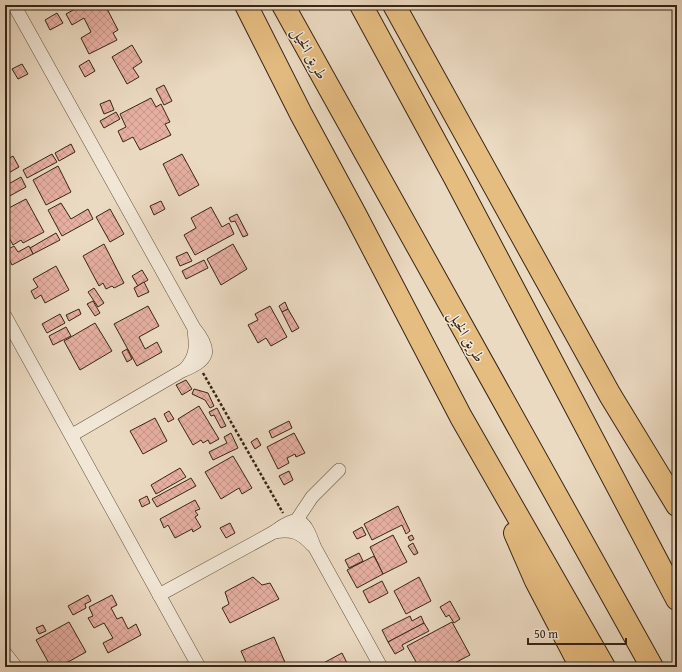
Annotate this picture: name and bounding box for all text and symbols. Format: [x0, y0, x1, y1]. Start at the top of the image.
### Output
street label: طريق الخيل [286, 23, 333, 83]
street label: طريق الخيل [443, 306, 490, 366]
scale bar [528, 620, 626, 646]
text: 50 m [534, 625, 558, 642]

